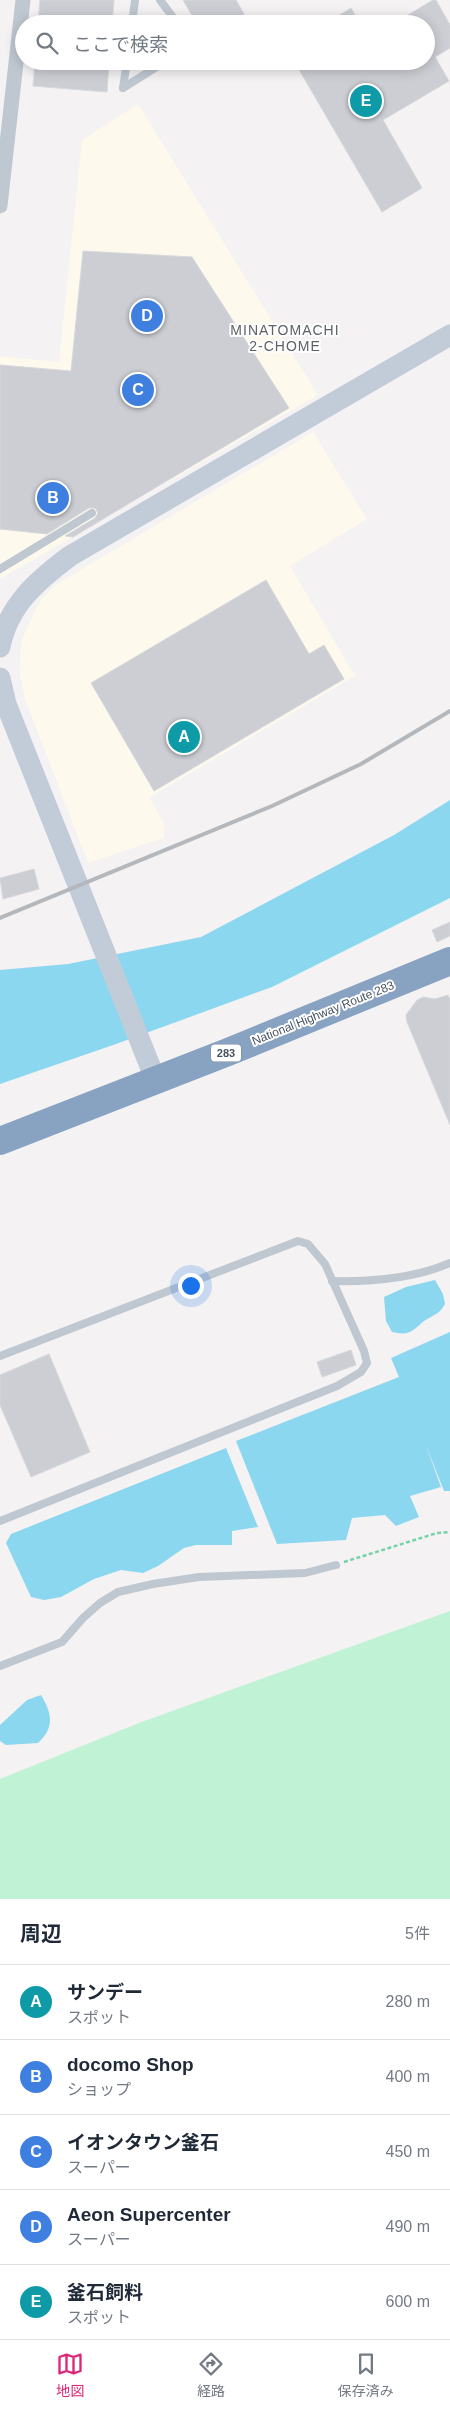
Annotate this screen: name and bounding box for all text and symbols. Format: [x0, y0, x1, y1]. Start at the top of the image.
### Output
search box [15, 15, 435, 70]
icon: search [33, 29, 61, 57]
text: ここで検索 [73, 34, 168, 55]
pin: E [350, 82, 382, 120]
pin: D [131, 297, 163, 335]
district label: MINATOMACHI 2-CHOME [230, 322, 340, 354]
pin: C [122, 371, 154, 409]
pin: B [37, 479, 69, 517]
pin: A [168, 718, 200, 756]
street label: National Highway Route 283 [250, 978, 396, 1048]
road number: 283 [211, 1044, 241, 1062]
your location [178, 1273, 204, 1299]
text: 周辺 [20, 1922, 62, 1945]
text: 5件 [405, 1925, 430, 1942]
text: サンデー [67, 1982, 143, 2003]
text: A [30, 1993, 42, 2010]
text: 280 m [386, 1993, 430, 2010]
text: スポット [67, 2009, 131, 2026]
text: docomo Shop [67, 2054, 194, 2075]
text: B [30, 2068, 42, 2085]
text: 400 m [386, 2068, 430, 2085]
text: ショップ [67, 2081, 131, 2098]
text: イオンタウン釜石 [67, 2132, 219, 2153]
text: C [30, 2143, 42, 2160]
text: 450 m [386, 2143, 430, 2160]
text: スーパー [67, 2159, 131, 2176]
text: Aeon Supercenter [67, 2204, 231, 2225]
text: D [30, 2218, 42, 2235]
text: 490 m [386, 2218, 430, 2235]
text: スーパー [67, 2231, 131, 2248]
text: 釜石飼料 [67, 2282, 143, 2303]
text: E [31, 2293, 41, 2310]
text: 600 m [386, 2293, 430, 2310]
text: スポット [67, 2309, 131, 2326]
tab: 地図 [56, 2350, 84, 2400]
tab: 経路 [197, 2350, 225, 2400]
tab: 保存済み [338, 2350, 394, 2400]

